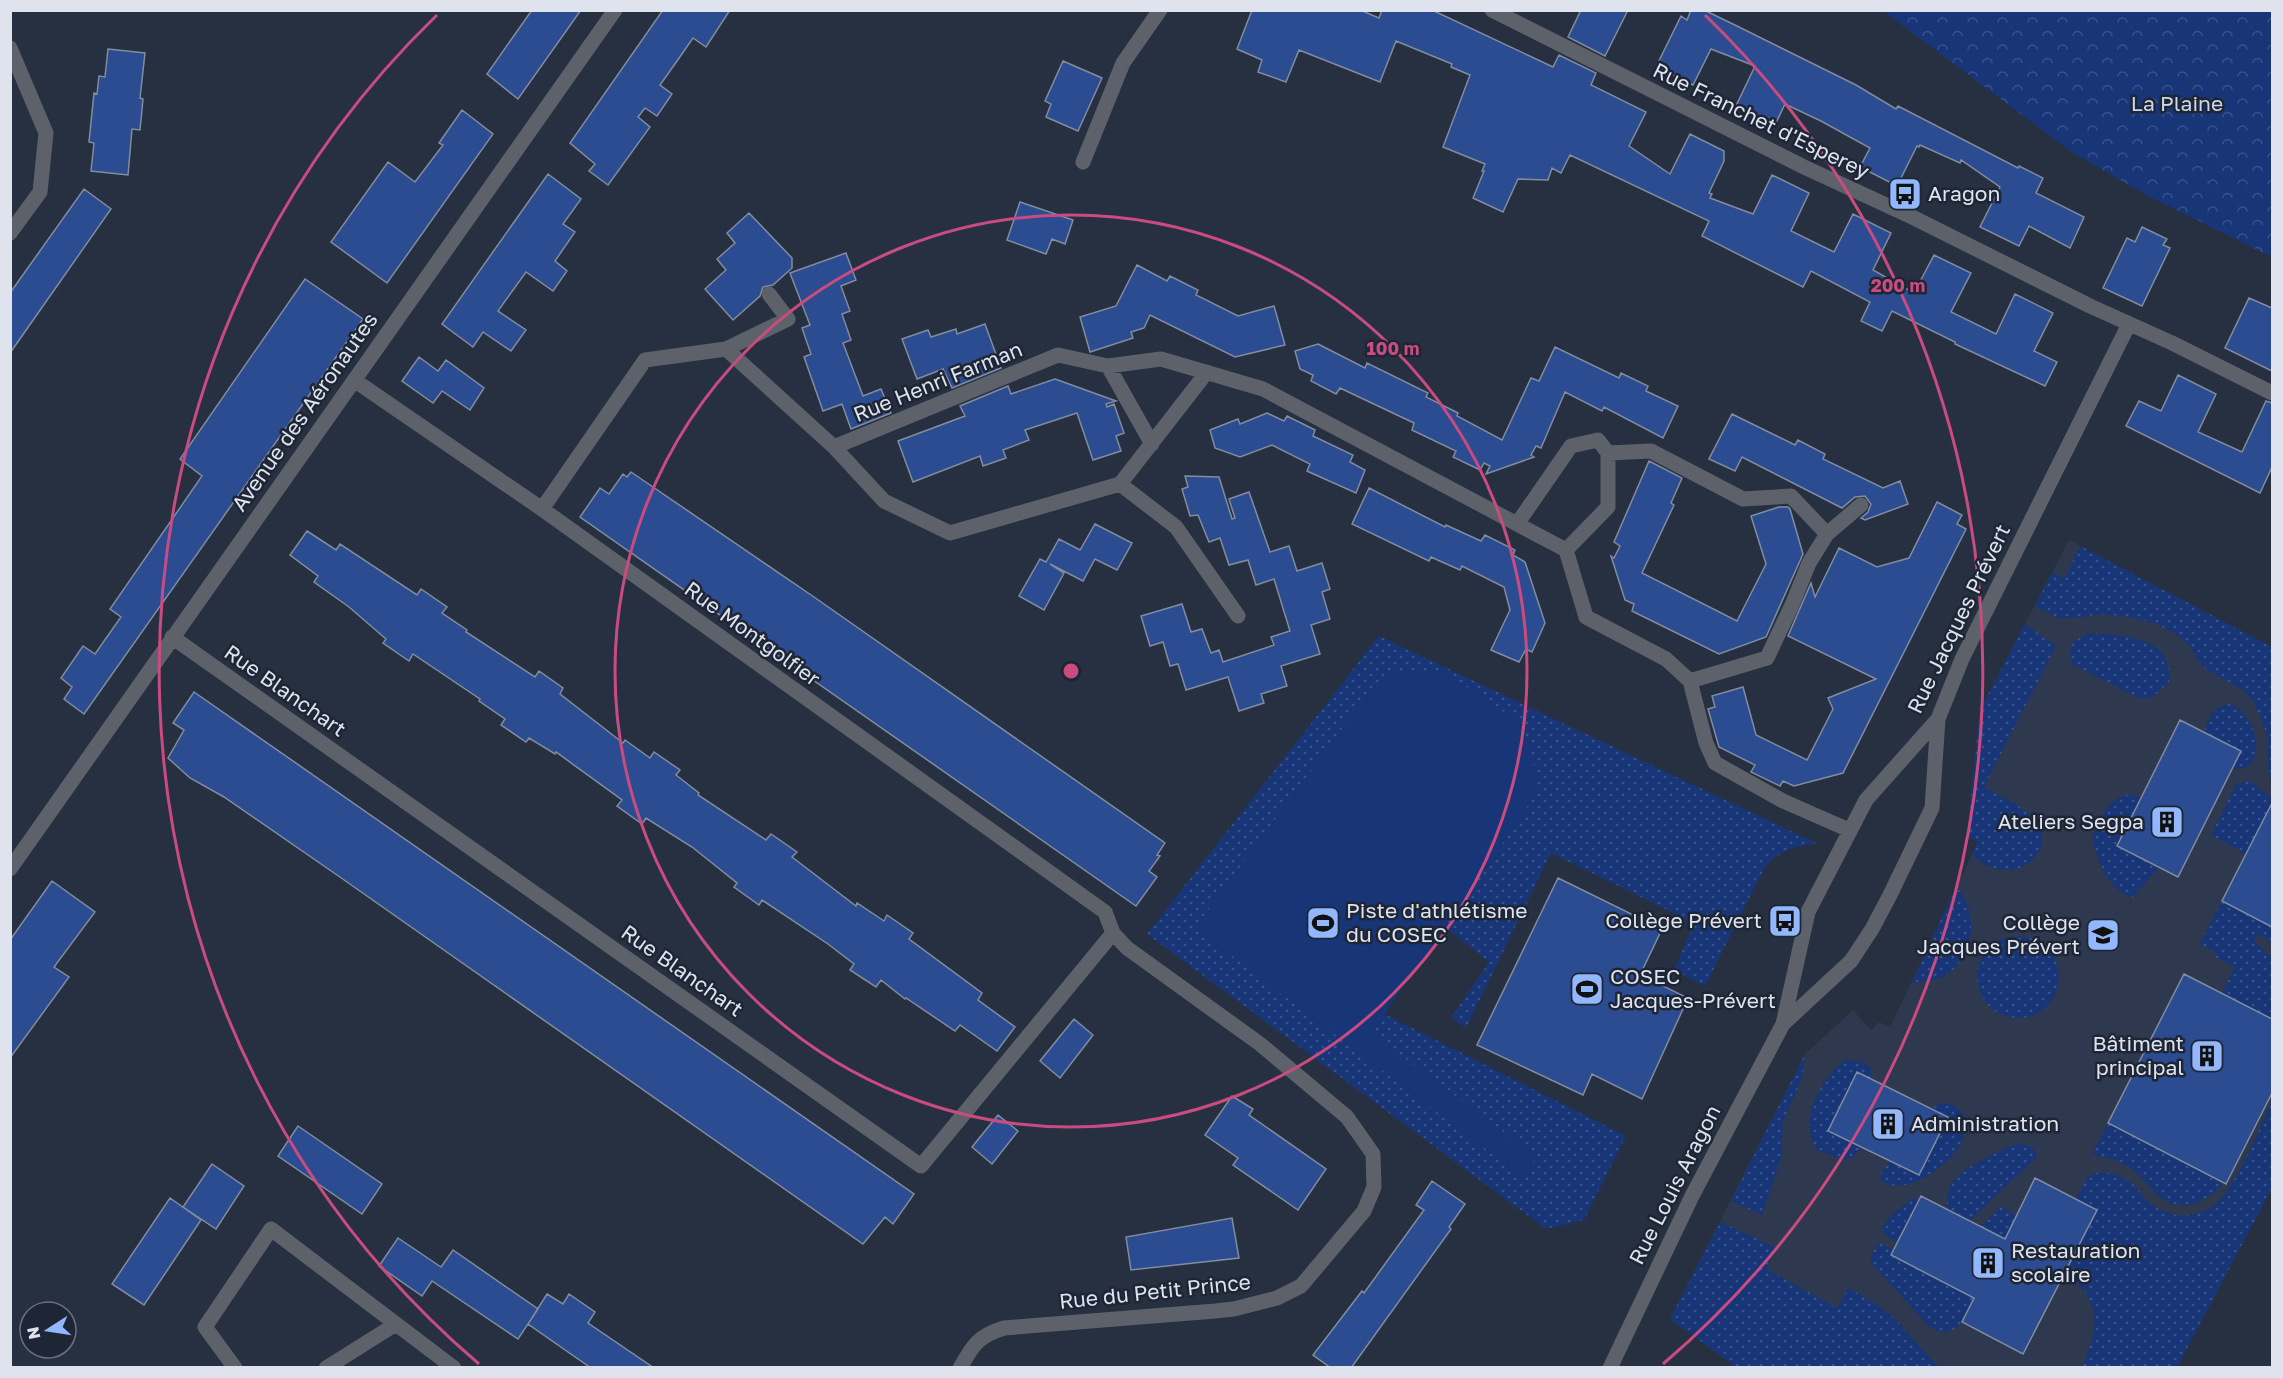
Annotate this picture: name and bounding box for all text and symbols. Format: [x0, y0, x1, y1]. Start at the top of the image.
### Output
street label: Rue Franchet d'Esperey [1649, 56, 1874, 184]
park label: La Plaine [2131, 90, 2223, 116]
bus stop icon: Aragon [1887, 176, 1923, 212]
place label: Aragon [1928, 180, 2000, 206]
text: 200 m [1871, 274, 1925, 296]
street label: Avenue des Aéronautes [226, 307, 383, 516]
street label: Rue Henri Farman [849, 335, 1026, 427]
text: 100 m [1367, 337, 1419, 359]
street label: Rue Jacques Prévert [1901, 520, 2015, 717]
street label: Rue Montgolfier [680, 575, 825, 691]
street label: Rue Blanchart [220, 639, 352, 742]
centre of rings [1061, 661, 1081, 681]
building icon: Ateliers Segpa [2149, 804, 2185, 840]
place label: Ateliers Segpa [1998, 808, 2144, 834]
place label: Piste d'athlétisme du COSEC [1346, 897, 1527, 947]
bus stop icon: Collège Prévert [1767, 903, 1803, 939]
sports icon: Piste d'athlétisme du COSEC [1305, 905, 1341, 941]
place label: Collège Prévert [1605, 907, 1762, 933]
place label: Collège Jacques Prévert [1917, 909, 2080, 959]
school or university icon: Collège Jacques Prévert [2085, 917, 2121, 953]
street label: Rue Blanchart [617, 919, 749, 1022]
place label: COSEC Jacques-Prévert [1610, 963, 1776, 1013]
sports icon: COSEC Jacques-Prévert [1569, 971, 1605, 1007]
place label: Bâtiment principal [2092, 1030, 2184, 1080]
building icon: Bâtiment principal [2189, 1038, 2225, 1074]
street label: Rue Louis Aragon [1623, 1100, 1726, 1269]
building icon: Administration [1870, 1106, 1906, 1142]
place label: Administration [1911, 1110, 2059, 1136]
place label: Restauration scolaire [2011, 1237, 2141, 1287]
building icon: Restauration scolaire [1970, 1245, 2006, 1281]
street label: Rue du Petit Prince [1058, 1268, 1252, 1314]
north arrow [18, 1300, 78, 1360]
text: N [22, 1325, 44, 1341]

